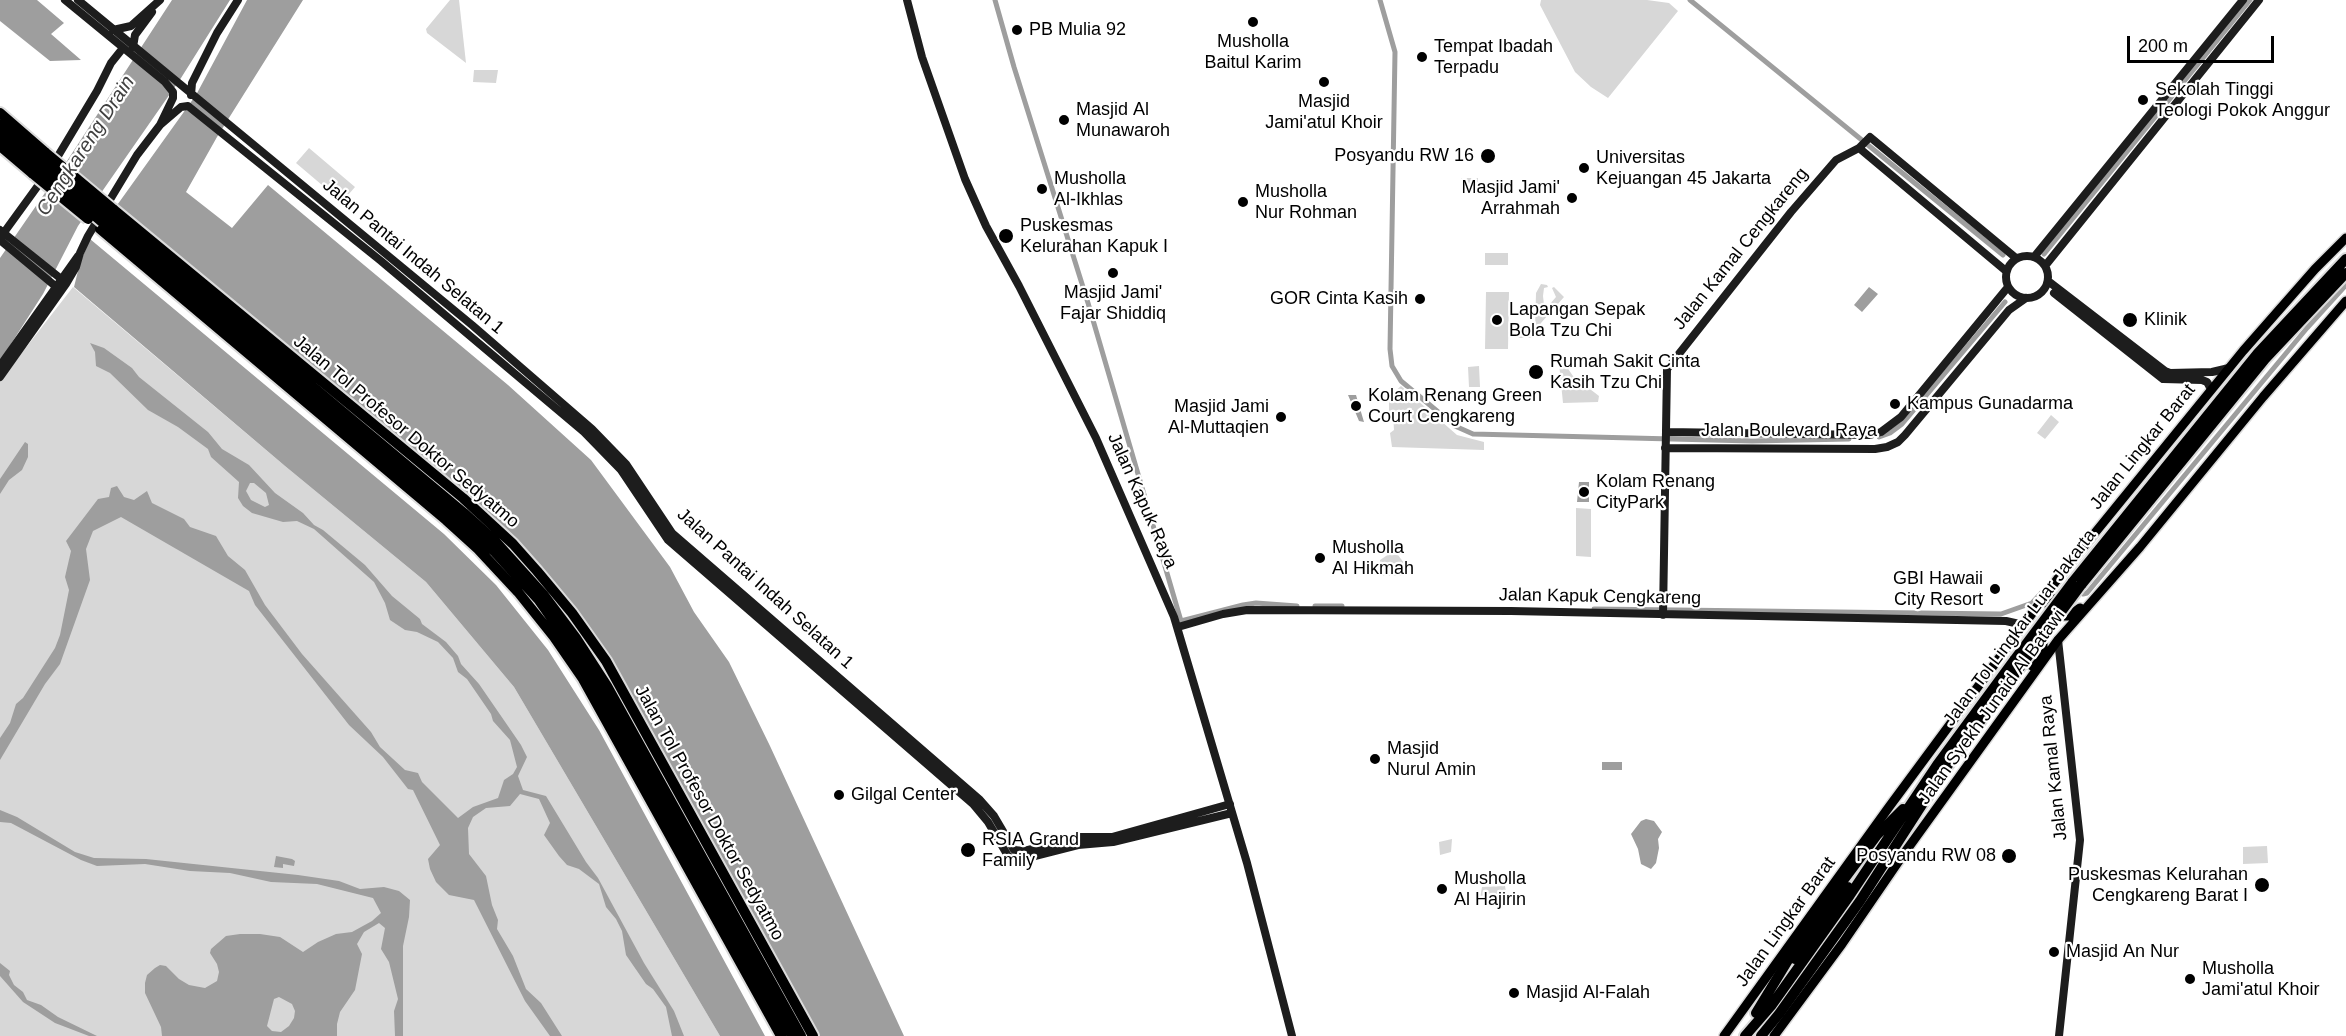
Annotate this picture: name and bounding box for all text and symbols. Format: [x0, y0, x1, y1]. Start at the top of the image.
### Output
marker: Musholla Baitul Karim [1246, 15, 1260, 29]
place label: PB Mulia 92 [1029, 19, 1126, 41]
marker: PB Mulia 92 [1010, 23, 1024, 37]
scale bar [2130, 24, 2277, 62]
place label: Musholla Baitul Karim [1204, 31, 1302, 74]
place label: Tempat Ibadah Terpadu [1434, 36, 1553, 78]
text: 200 m [2138, 36, 2188, 56]
marker: Tempat Ibadah Terpadu [1415, 50, 1429, 64]
water label: Cengkareng Drain [32, 71, 140, 221]
marker: Masjid Jami'atul Khoir [1317, 75, 1331, 89]
place label: Sekolah Tinggi Teologi Pokok Anggur [2155, 79, 2330, 122]
place label: Masjid Jami'atul Khoir [1265, 91, 1383, 134]
marker: Sekolah Tinggi Teologi Pokok Anggur [2136, 93, 2150, 107]
place label: Masjid Al Munawaroh [1076, 99, 1170, 142]
marker: Masjid Al Munawaroh [1057, 113, 1071, 127]
place label: Posyandu RW 16 [1334, 145, 1474, 167]
marker: Posyandu RW 16 [1479, 147, 1497, 165]
place label: Universitas Kejuangan 45 Jakarta [1596, 147, 1771, 190]
marker: Universitas Kejuangan 45 Jakarta [1577, 161, 1591, 175]
street label: Jalan Kamal Cengkareng [1669, 164, 1813, 334]
place label: Musholla Al-Ikhlas [1054, 168, 1126, 210]
street label: Jalan Pantai Indah Selatan 1 [318, 175, 508, 339]
place label: Masjid Jami' Arrahmah [1462, 177, 1560, 219]
place label: Musholla Nur Rohman [1255, 181, 1357, 224]
marker: Musholla Al-Ikhlas [1035, 182, 1049, 196]
marker: Masjid Jami' Arrahmah [1565, 191, 1579, 205]
marker: Musholla Nur Rohman [1236, 195, 1250, 209]
place label: Puskesmas Kelurahan Kapuk I [1020, 215, 1168, 258]
marker: Puskesmas Kelurahan Kapuk I [997, 227, 1015, 245]
marker: Masjid Jami' Fajar Shiddiq [1106, 266, 1120, 280]
place label: Masjid Jami' Fajar Shiddiq [1060, 282, 1166, 324]
place label: GOR Cinta Kasih [1270, 288, 1408, 310]
marker: GOR Cinta Kasih [1413, 292, 1427, 306]
place label: Lapangan Sepak Bola Tzu Chi [1509, 299, 1645, 342]
place label: Klinik [2144, 309, 2187, 331]
marker: Klinik [2121, 311, 2139, 329]
marker: Lapangan Sepak Bola Tzu Chi [1490, 313, 1504, 327]
street label: Jalan Tol Profesor Doktor Sedyatmo [289, 331, 523, 533]
place label: Rumah Sakit Cinta Kasih Tzu Chi [1550, 351, 1700, 394]
marker: Rumah Sakit Cinta Kasih Tzu Chi [1527, 363, 1545, 381]
street label: Jalan Lingkar Barat [2086, 380, 2200, 514]
place label: Kolam Renang Green Court Cengkareng [1368, 385, 1542, 428]
place label: Kampus Gunadarma [1907, 393, 2073, 415]
place label: Masjid Jami Al-Muttaqien [1168, 396, 1269, 438]
marker: Kampus Gunadarma [1888, 397, 1902, 411]
marker: Kolam Renang Green Court Cengkareng [1349, 399, 1363, 413]
marker: Masjid Jami Al-Muttaqien [1274, 410, 1288, 424]
street label: Jalan Boulevard Raya [1701, 420, 1877, 442]
street label: Jalan Kapuk Raya [1102, 430, 1182, 572]
place label: Kolam Renang CityPark [1596, 471, 1715, 514]
marker: Kolam Renang CityPark [1577, 485, 1591, 499]
street label: Jalan Pantai Indah Selatan 1 [672, 504, 858, 674]
street label: Jalan Tol Lingkar Luar Jakarta [1939, 526, 2101, 730]
place label: Musholla Al Hikmah [1332, 537, 1414, 580]
marker: Musholla Al Hikmah [1313, 551, 1327, 565]
place label: GBI Hawaii City Resort [1893, 568, 1983, 610]
marker: GBI Hawaii City Resort [1988, 582, 2002, 596]
street label: Jalan Kapuk Cengkareng [1499, 584, 1701, 610]
street label: Jalan Syekh Junaid Al Batawi [1914, 605, 2070, 809]
street label: Jalan Tol Profesor Doktor Sedyatmo [630, 682, 788, 944]
street label: Jalan Kamal Raya [2036, 694, 2072, 842]
place label: Masjid Nurul Amin [1387, 738, 1476, 780]
marker: Masjid Nurul Amin [1368, 752, 1382, 766]
place label: Gilgal Center [851, 784, 956, 806]
marker: Gilgal Center [832, 788, 846, 802]
place label: RSIA Grand Family [982, 829, 1079, 872]
marker: RSIA Grand Family [959, 841, 977, 859]
place label: Posyandu RW 08 [1856, 845, 1996, 867]
marker: Posyandu RW 08 [2000, 847, 2018, 865]
street label: Jalan Lingkar Barat [1732, 853, 1840, 991]
place label: Puskesmas Kelurahan Cengkareng Barat I [2068, 864, 2248, 906]
place label: Musholla Al Hajirin [1454, 868, 1526, 910]
marker: Puskesmas Kelurahan Cengkareng Barat I [2253, 876, 2271, 894]
marker: Musholla Al Hajirin [1435, 882, 1449, 896]
place label: Masjid An Nur [2066, 941, 2179, 963]
marker: Masjid An Nur [2047, 945, 2061, 959]
place label: Musholla Jami'atul Khoir [2202, 958, 2319, 1000]
marker: Musholla Jami'atul Khoir [2183, 972, 2197, 986]
place label: Masjid Al-Falah [1526, 982, 1650, 1004]
marker: Masjid Al-Falah [1507, 986, 1521, 1000]

